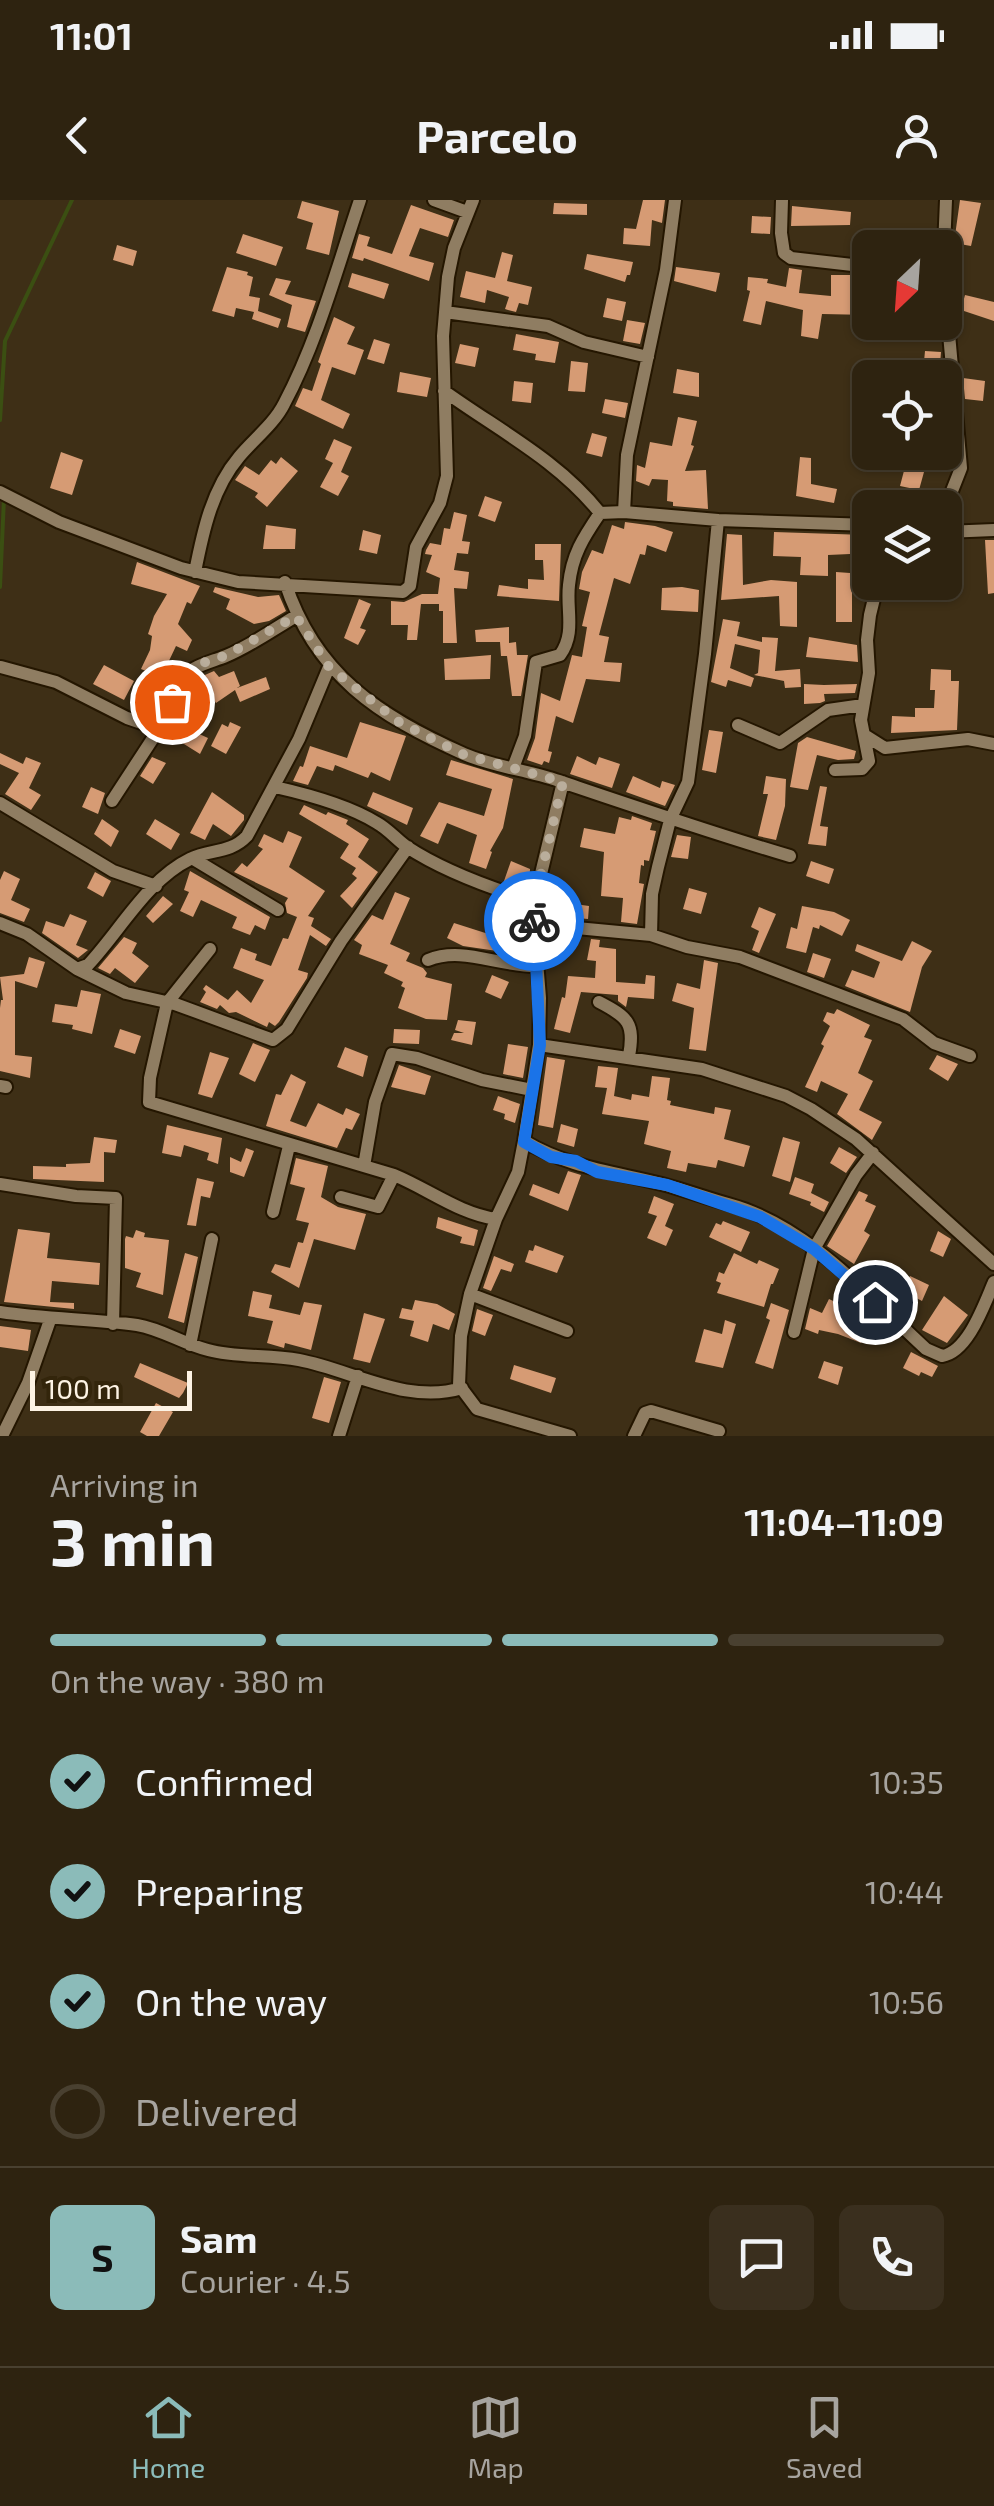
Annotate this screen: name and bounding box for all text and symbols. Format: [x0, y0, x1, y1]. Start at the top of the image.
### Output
text: 11:01 [50, 12, 133, 58]
icon: back [50, 108, 105, 163]
text: Parcelo [416, 108, 578, 162]
icon: person [889, 108, 944, 163]
north arrow [852, 230, 962, 340]
map controls [852, 230, 962, 600]
button: locate [852, 360, 962, 470]
button: layers [852, 490, 962, 600]
pin [130, 660, 215, 745]
icon: bag [145, 675, 200, 730]
courier [484, 871, 584, 971]
icon: bike [507, 894, 562, 949]
pin [833, 1260, 918, 1345]
icon: home [848, 1275, 903, 1330]
scale bar [30, 1366, 192, 1410]
text: 100 m [45, 1371, 121, 1405]
text: Arriving in [50, 1465, 199, 1503]
text: 11:04–11:09 [744, 1498, 944, 1544]
text: 3 min [50, 1501, 215, 1579]
text: On the way · 380 m [50, 1661, 325, 1699]
icon: check [50, 1754, 105, 1809]
text: Confirmed [135, 1758, 314, 1804]
text: 10:35 [869, 1762, 944, 1800]
icon: check [50, 1864, 105, 1919]
text: Preparing [135, 1868, 303, 1914]
text: 10:44 [865, 1872, 944, 1910]
icon: check [50, 1974, 105, 2029]
text: On the way [135, 1978, 327, 2024]
text: 10:56 [869, 1982, 944, 2020]
text: Delivered [135, 2088, 299, 2134]
button: chat [709, 2205, 814, 2310]
button: phone [839, 2205, 944, 2310]
text: Sam [180, 2215, 257, 2261]
text: S [91, 2234, 114, 2280]
text: Courier · 4.5 [180, 2261, 351, 2299]
tab: Home [131, 2390, 205, 2484]
tab: Map [468, 2390, 524, 2484]
tab: Saved [786, 2390, 863, 2484]

